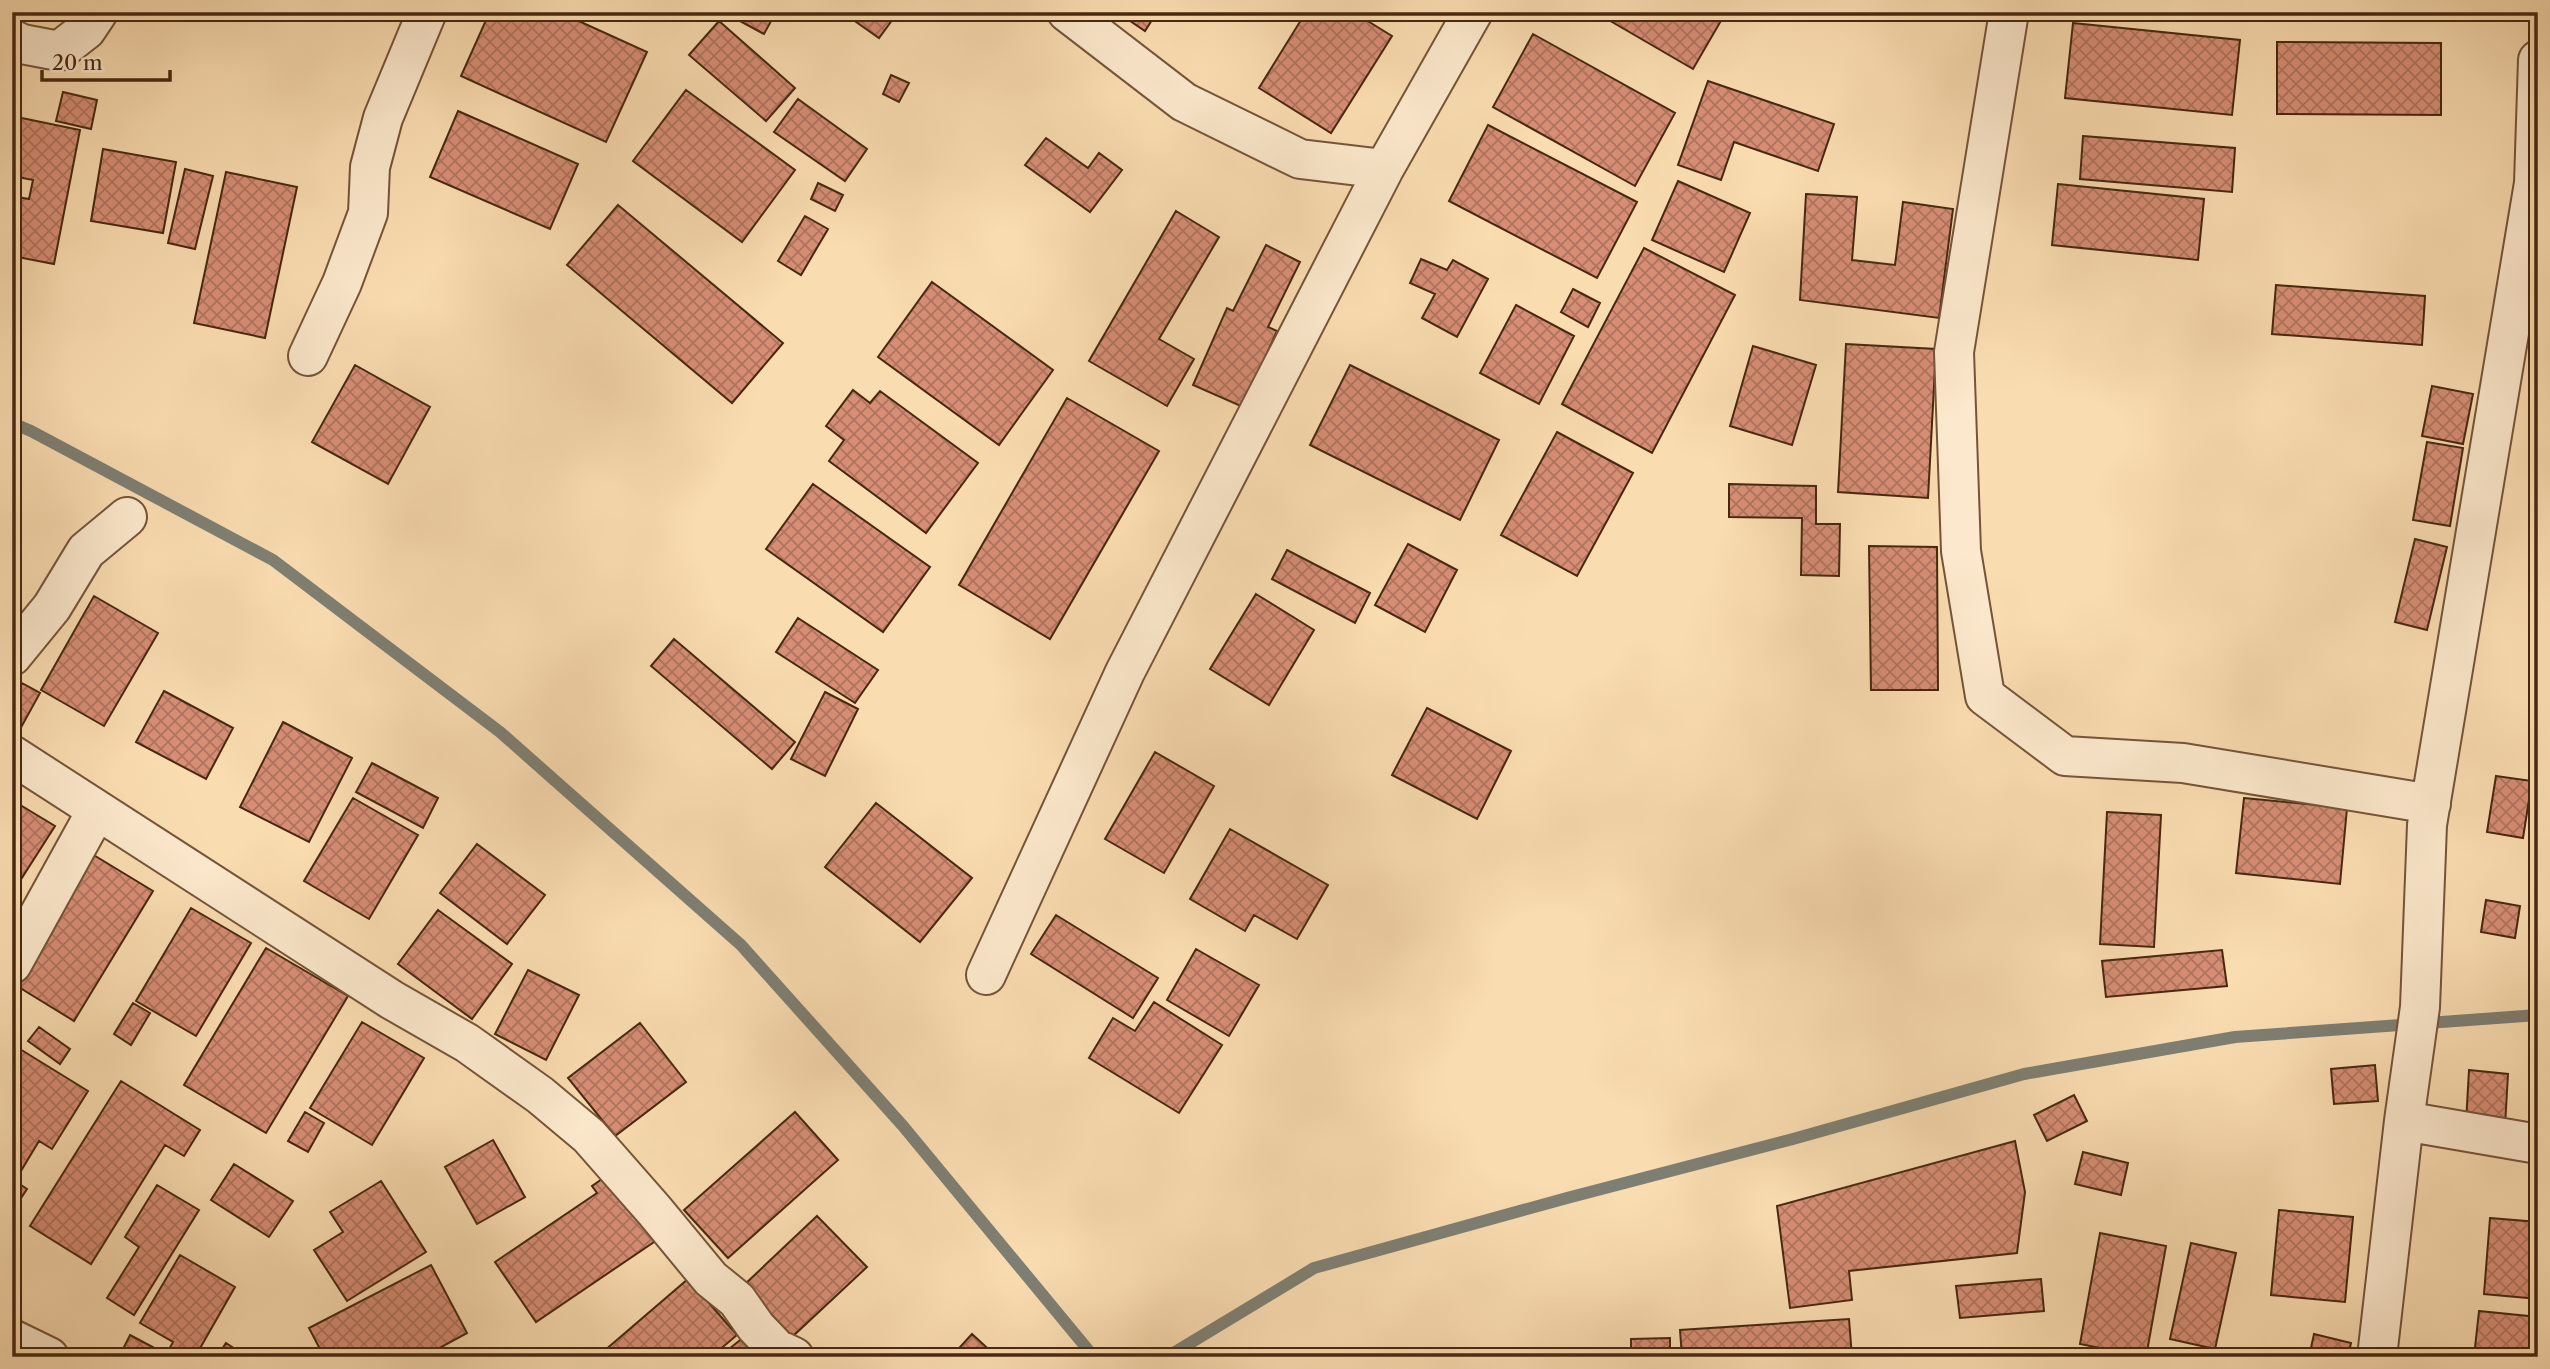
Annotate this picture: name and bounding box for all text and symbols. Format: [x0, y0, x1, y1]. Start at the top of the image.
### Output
scale bar [42, 38, 170, 82]
text: 20 m [52, 50, 103, 75]

